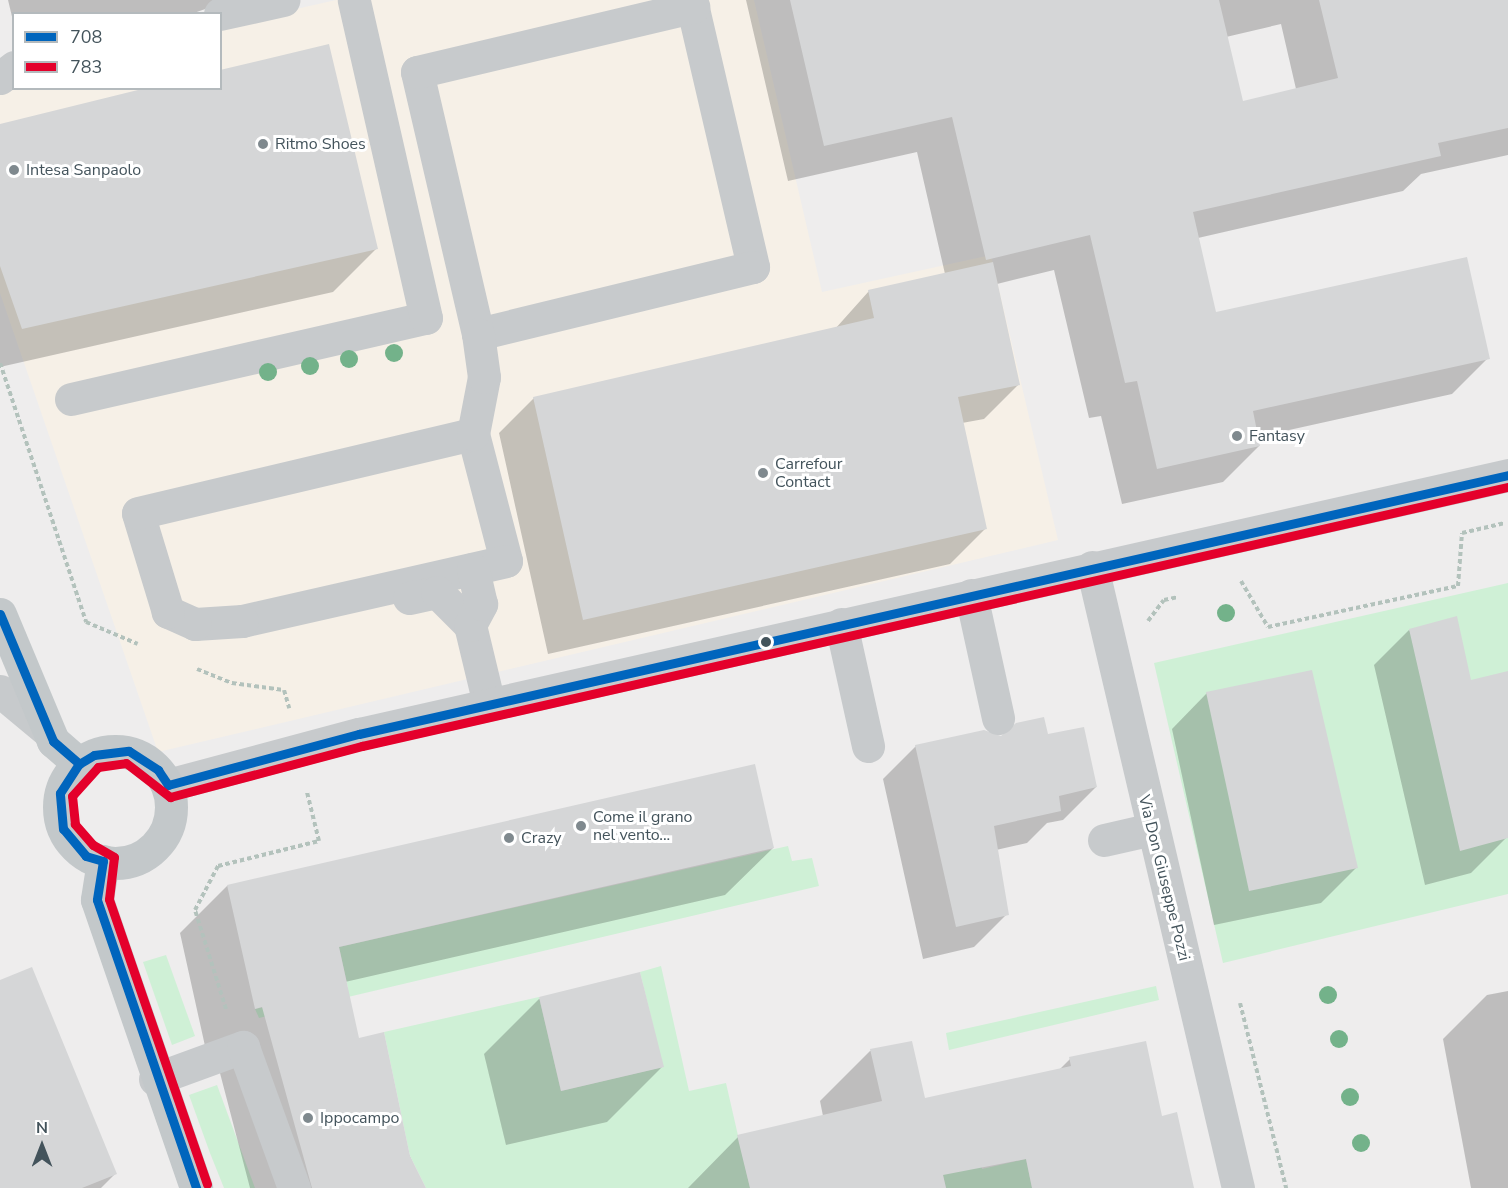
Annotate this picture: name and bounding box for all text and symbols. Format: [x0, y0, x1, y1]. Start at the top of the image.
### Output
legend [12, 12, 222, 90]
text: 708 [70, 25, 102, 49]
text: 783 [70, 55, 102, 79]
place label: Ritmo Shoes [275, 134, 366, 154]
marker: Ritmo Shoes [256, 137, 270, 151]
place label: Intesa Sanpaolo [26, 160, 141, 180]
marker: Intesa Sanpaolo [7, 163, 21, 177]
place label: Fantasy [1249, 426, 1305, 446]
marker: Fantasy [1230, 429, 1244, 443]
place label: Carrefour Contact [775, 454, 843, 492]
marker: Carrefour Contact [756, 466, 770, 480]
unlabelled marker [760, 636, 772, 648]
street label: Via Don Giuseppe Pozzi [1134, 793, 1194, 963]
place label: Come il grano nel vento... [593, 807, 692, 845]
marker: Come il grano nel vento... [574, 819, 588, 833]
place label: Crazy [521, 828, 561, 848]
marker: Crazy [502, 831, 516, 845]
place label: Ippocampo [320, 1108, 399, 1128]
marker: Ippocampo [301, 1111, 315, 1125]
north arrow [12, 1116, 72, 1176]
text: N [36, 1117, 48, 1139]

